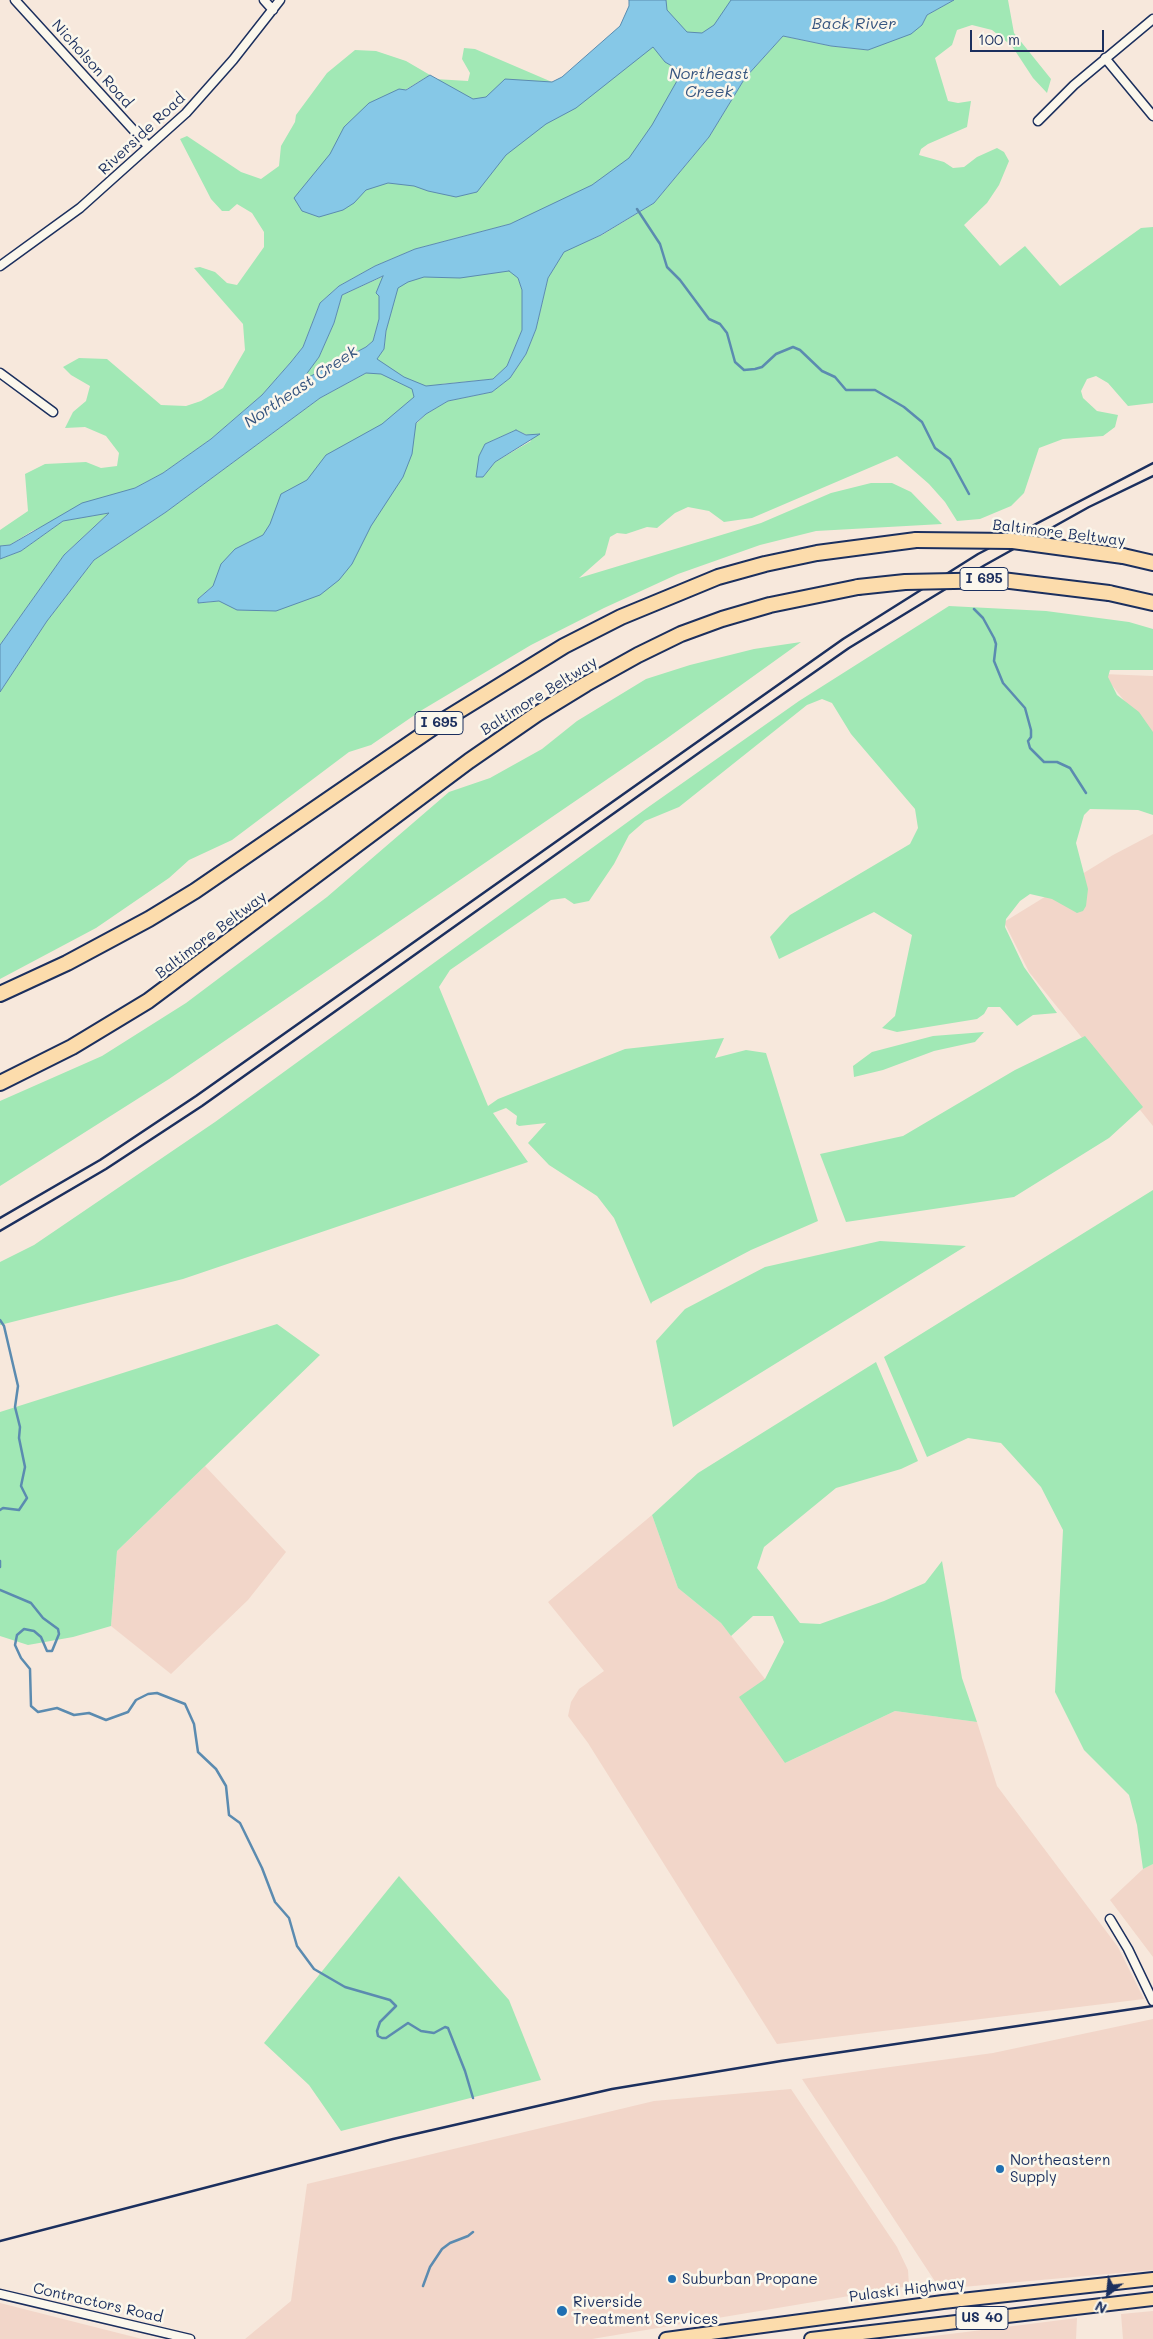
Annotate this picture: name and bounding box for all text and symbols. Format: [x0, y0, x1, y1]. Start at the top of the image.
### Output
water label: Back River [812, 14, 896, 34]
street label: Nicholson Road [48, 16, 136, 112]
scale bar [973, 20, 1107, 52]
text: 100 m [978, 29, 1020, 49]
water label: Northeast Creek [669, 64, 749, 102]
street label: Riverside Road [95, 89, 189, 179]
water label: Northeast Creek [241, 342, 361, 432]
street label: Baltimore Beltway [991, 516, 1127, 550]
road number: I 695 [960, 568, 1008, 590]
street label: Baltimore Beltway [477, 653, 601, 739]
road number: I 695 [415, 711, 463, 734]
street label: Baltimore Beltway [152, 888, 270, 982]
place label: Northeastern Supply [1010, 2151, 1110, 2186]
marker: Northeastern Supply [994, 2163, 1006, 2175]
north arrow [1083, 2269, 1133, 2319]
place label: Suburban Propane [682, 2270, 818, 2288]
marker: Suburban Propane [666, 2273, 678, 2285]
street label: Pulaski Highway [848, 2274, 966, 2306]
street label: Contractors Road [31, 2279, 165, 2327]
place label: Riverside Treatment Services [573, 2293, 718, 2328]
text: N [1092, 2297, 1110, 2319]
marker: Riverside Treatment Services [555, 2304, 569, 2318]
road number: US 40 [956, 2306, 1008, 2330]

